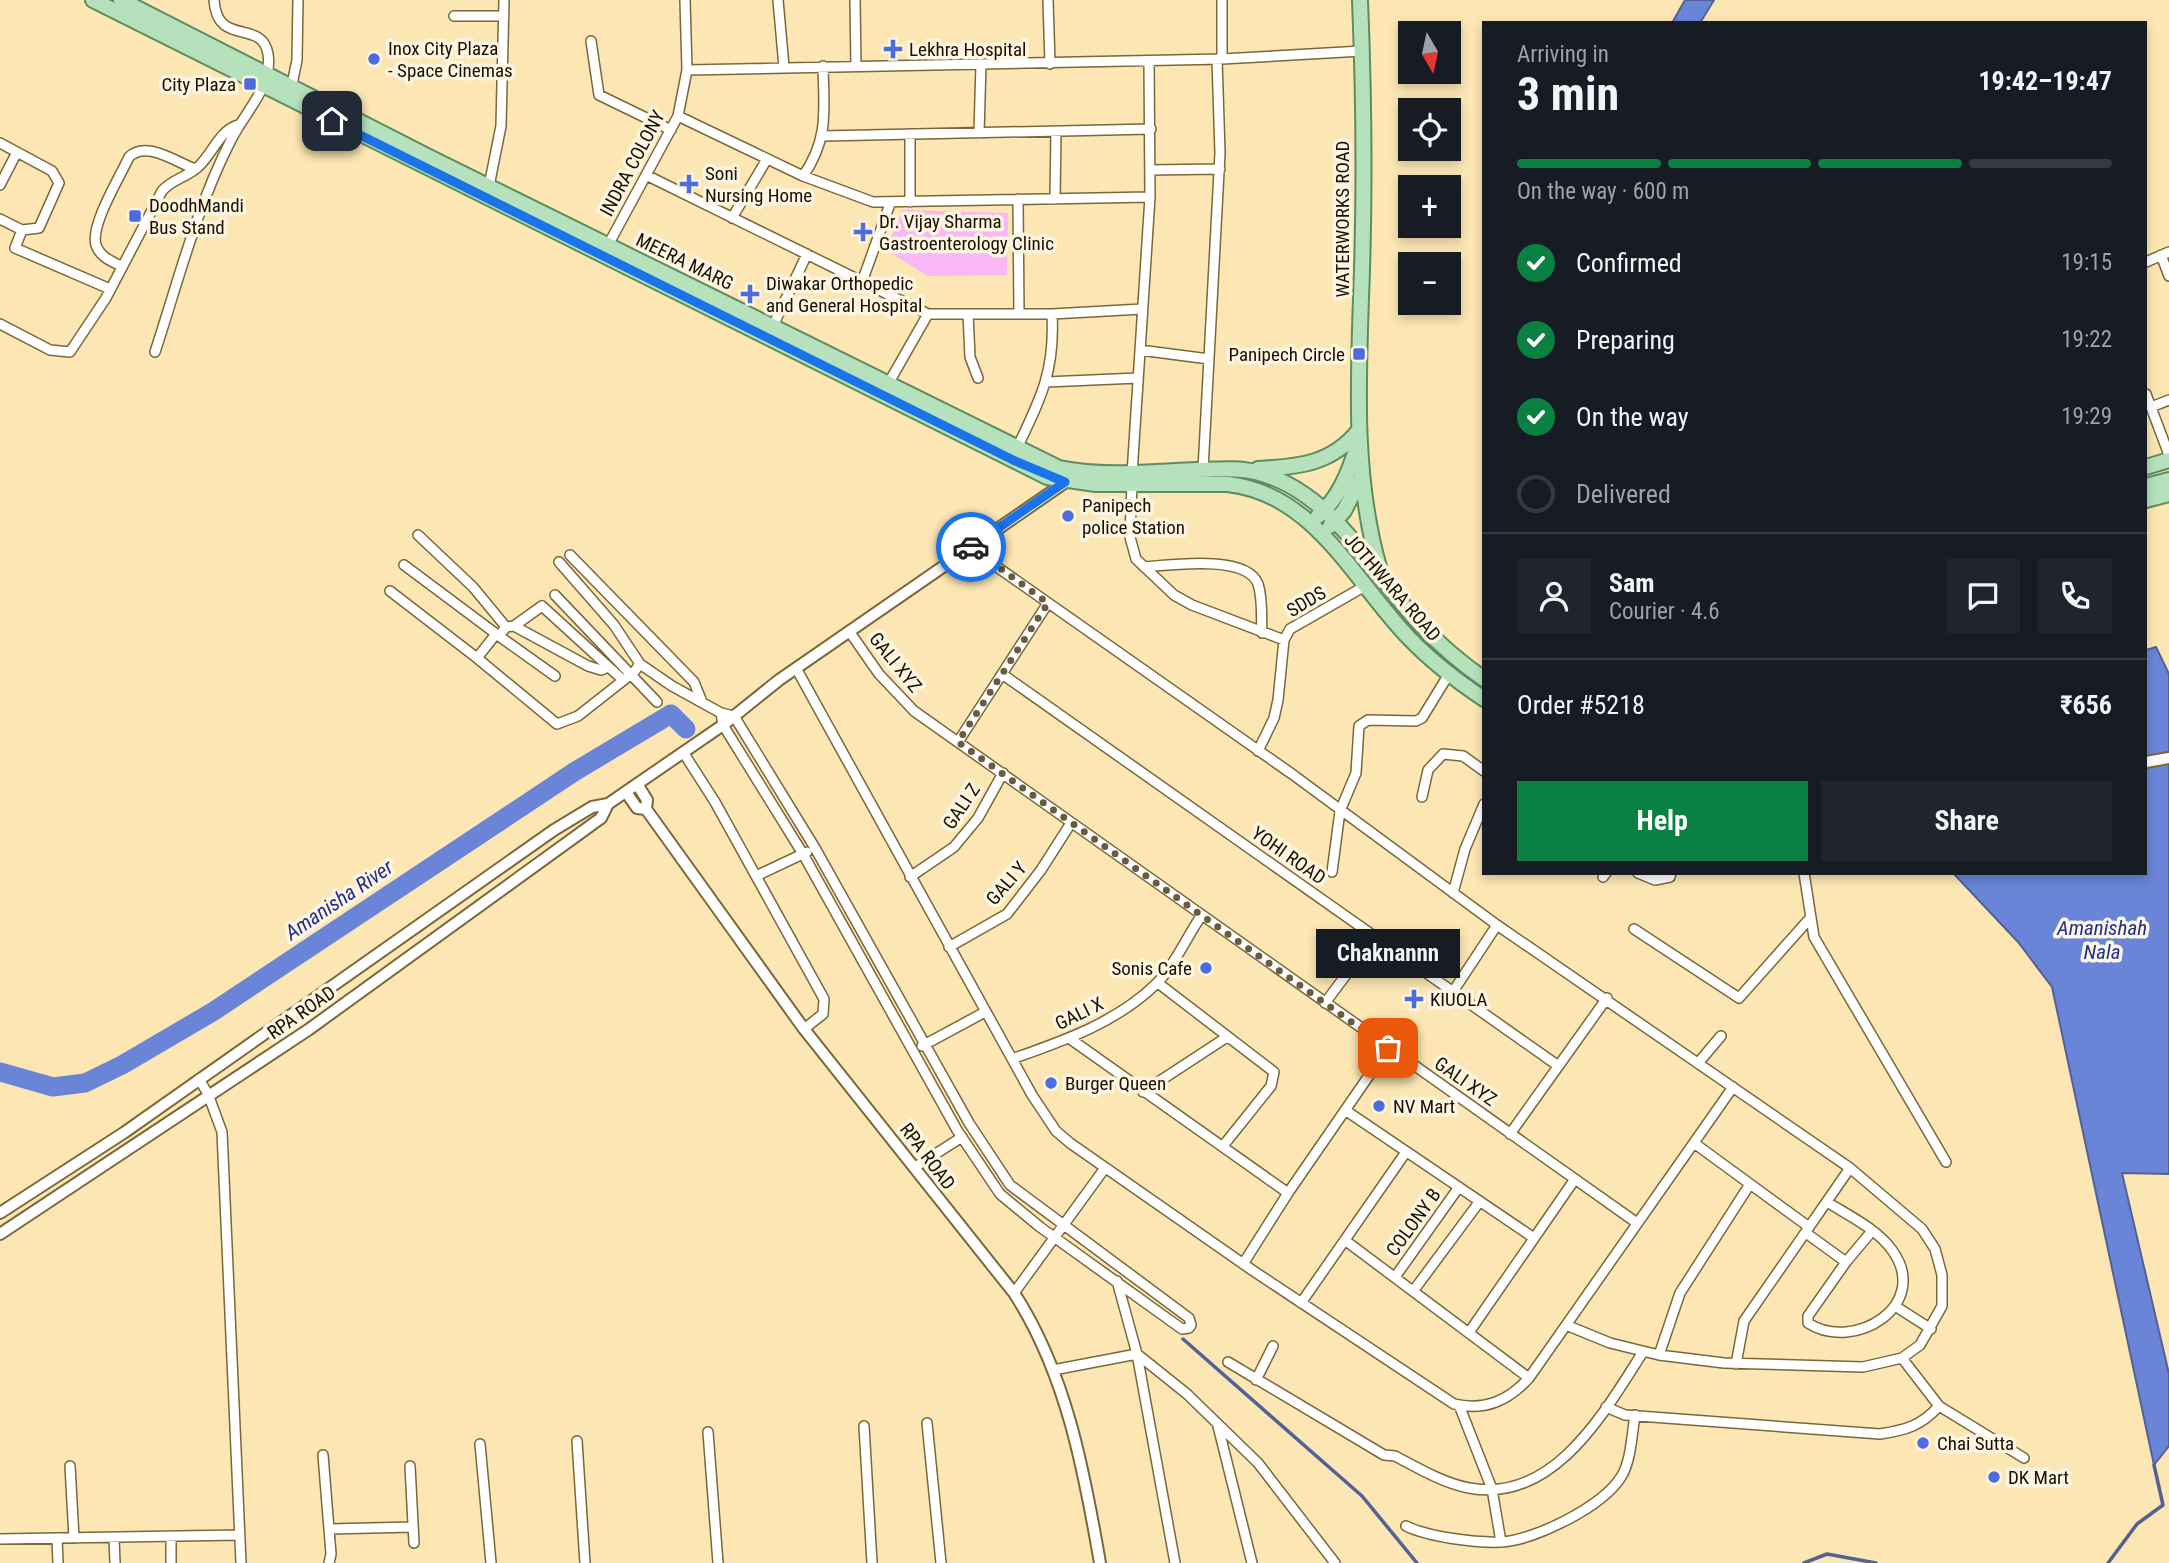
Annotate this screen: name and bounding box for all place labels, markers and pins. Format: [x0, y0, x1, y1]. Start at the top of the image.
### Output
place label: Inox City Plaza - Space Cinemas [388, 37, 513, 82]
place label: Lekhra Hospital [909, 38, 1026, 61]
marker: Lekhra Hospital [883, 39, 903, 59]
marker: Inox City Plaza - Space Cinemas [366, 51, 382, 67]
place label: City Plaza [162, 73, 236, 96]
marker: City Plaza [242, 76, 258, 92]
pin [302, 91, 362, 151]
place label: Soni Nursing Home [705, 162, 812, 207]
marker: Soni Nursing Home [679, 174, 699, 194]
place label: DoodhMandi Bus Stand [149, 194, 244, 239]
marker: DoodhMandi Bus Stand [127, 208, 143, 224]
place label: Dr. Vijay Sharma Gastroenterology Clinic [879, 210, 1054, 255]
marker: Dr. Vijay Sharma Gastroenterology Clinic [853, 222, 873, 242]
place label: Diwakar Orthopedic and General Hospital [766, 272, 922, 317]
marker: Diwakar Orthopedic and General Hospital [740, 284, 760, 304]
place label: Panipech Circle [1229, 343, 1345, 366]
marker: Panipech Circle [1351, 346, 1367, 362]
place label: Panipech police Station [1082, 494, 1185, 539]
marker: Panipech police Station [1060, 508, 1076, 524]
callout: Chaknannn [1316, 929, 1460, 978]
place label: Sonis Cafe [1111, 957, 1192, 980]
marker: Sonis Cafe [1198, 960, 1214, 976]
place label: KIUOLA [1430, 988, 1487, 1011]
marker: KIUOLA [1404, 989, 1424, 1009]
pin [1358, 1018, 1418, 1078]
place label: Burger Queen [1065, 1072, 1166, 1095]
marker: Burger Queen [1043, 1075, 1059, 1091]
place label: NV Mart [1393, 1095, 1455, 1118]
marker: NV Mart [1371, 1098, 1387, 1114]
place label: Chai Sutta [1937, 1432, 2014, 1455]
marker: Chai Sutta [1915, 1435, 1931, 1451]
place label: DK Mart [2008, 1466, 2069, 1489]
marker: DK Mart [1986, 1469, 2002, 1485]

